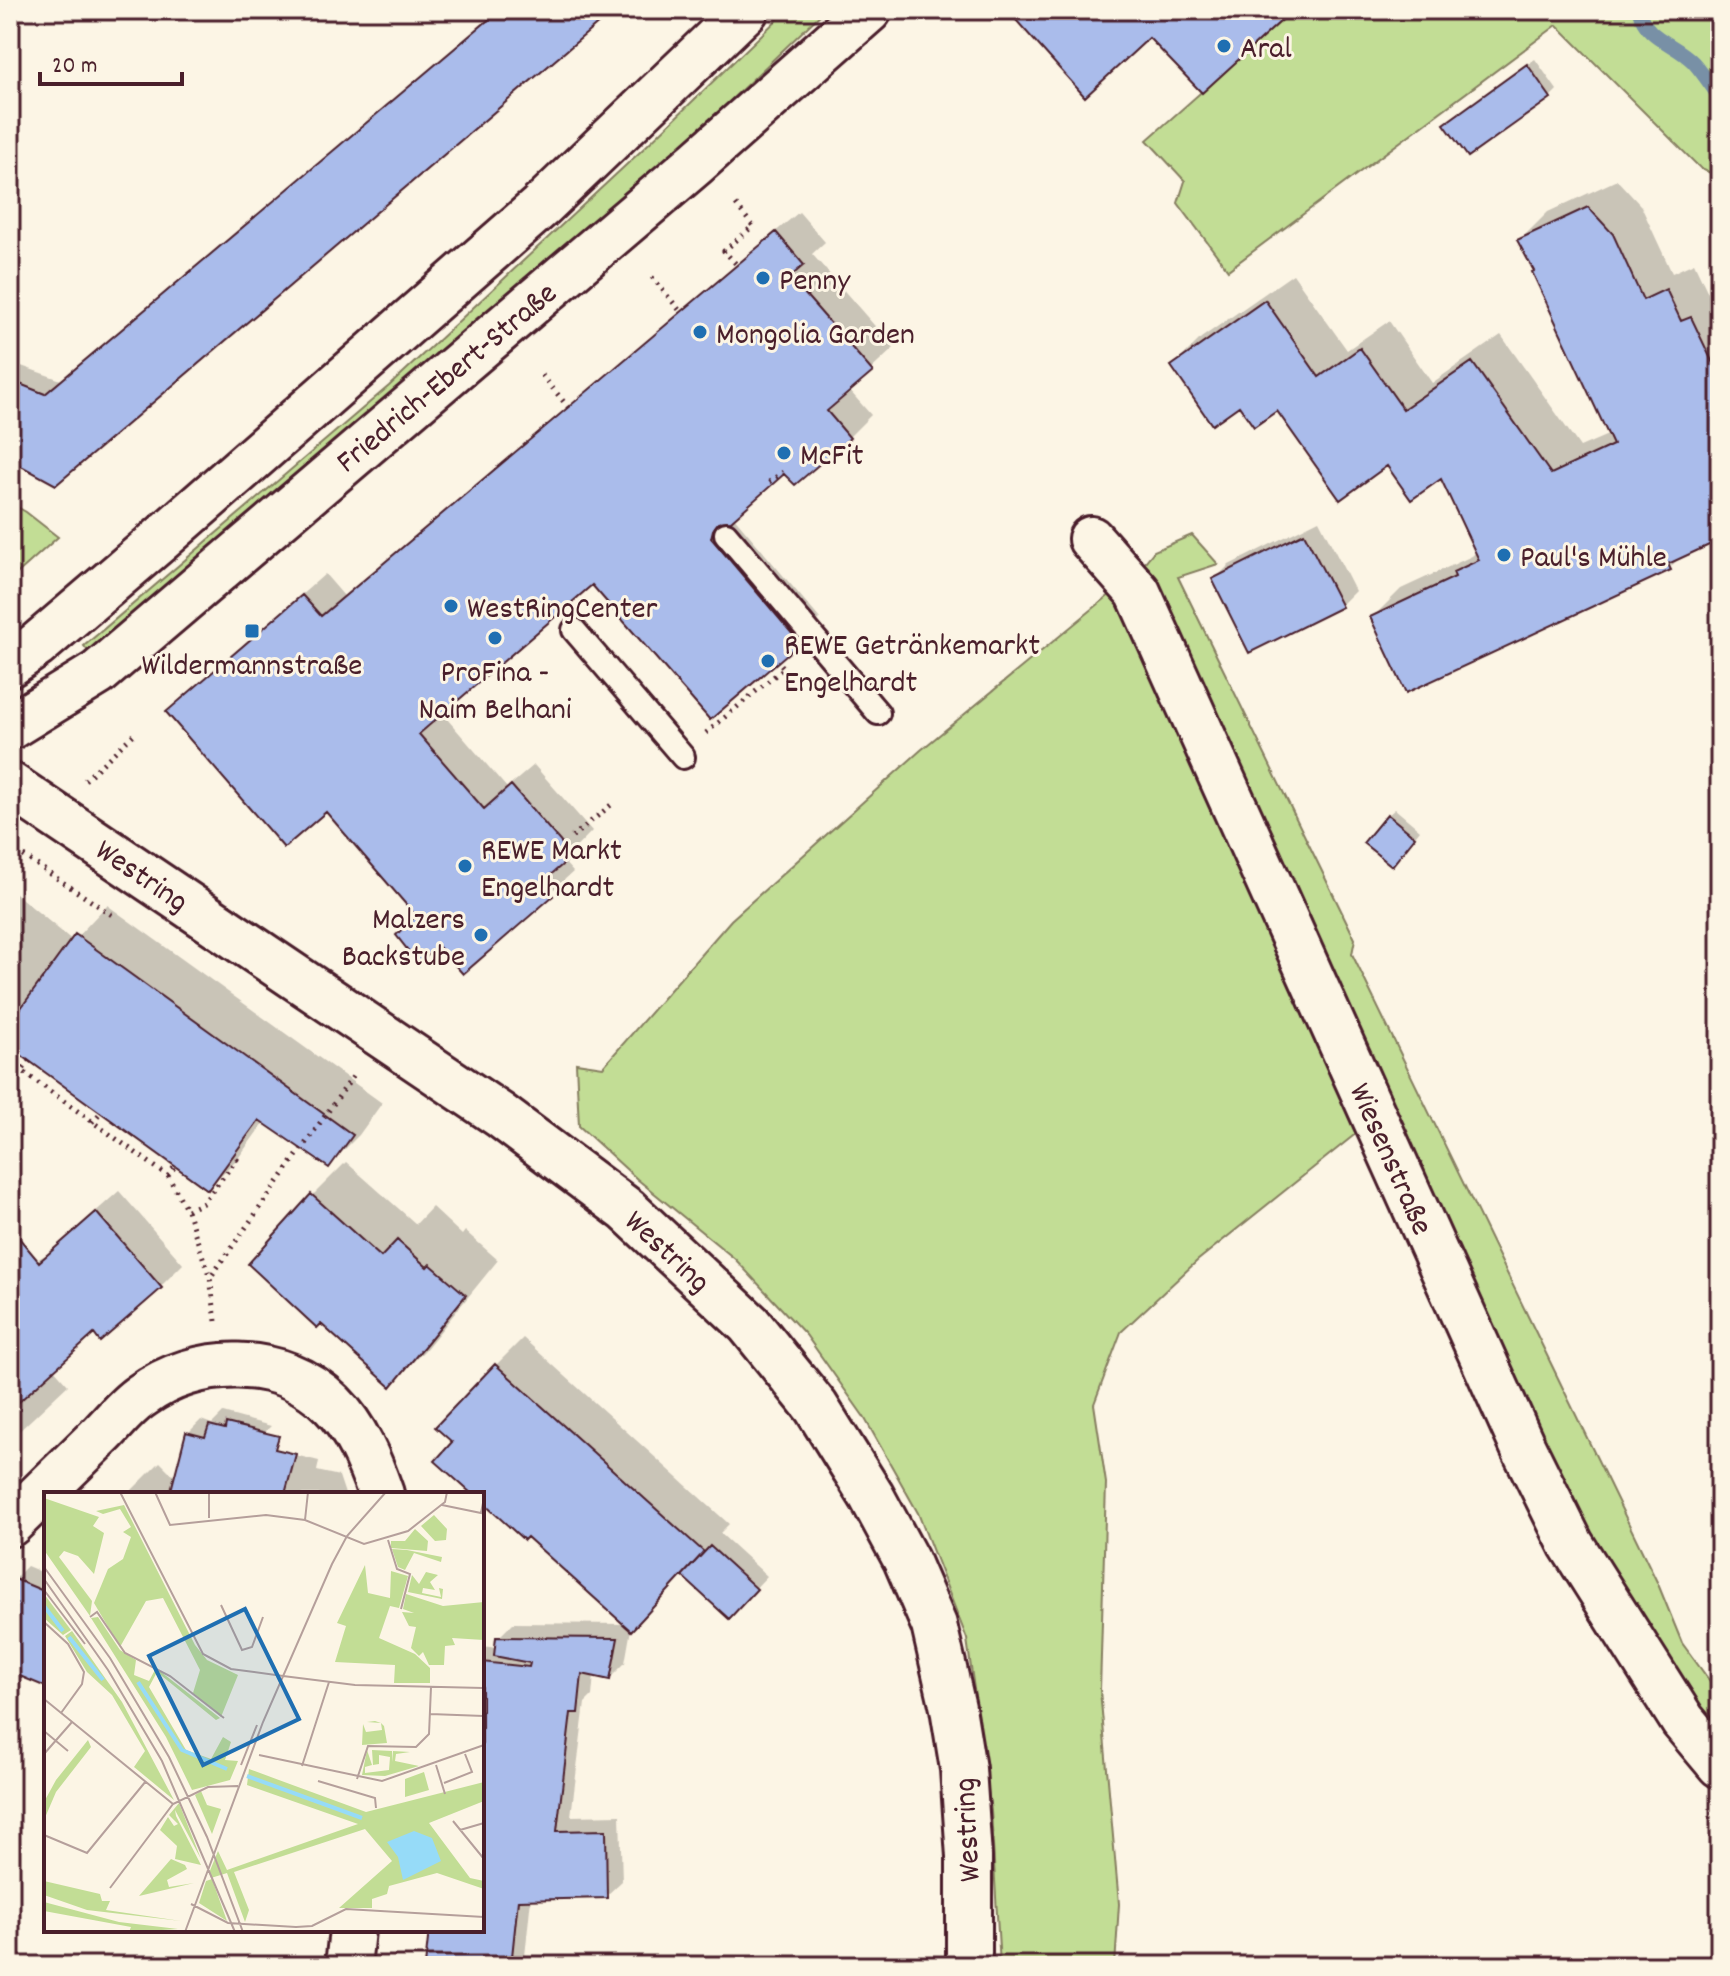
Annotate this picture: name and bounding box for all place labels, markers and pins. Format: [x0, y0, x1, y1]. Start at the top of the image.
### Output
place label: Aral [1240, 28, 1292, 74]
marker: Aral [1215, 37, 1233, 55]
place label: Penny [779, 260, 851, 306]
marker: Penny [754, 269, 772, 287]
place label: Mongolia Garden [716, 314, 915, 360]
marker: Mongolia Garden [691, 323, 709, 341]
place label: McFit [800, 435, 864, 481]
marker: McFit [775, 444, 793, 462]
place label: Paul's Mühle [1520, 537, 1667, 583]
marker: Paul's Mühle [1495, 546, 1513, 564]
place label: WestRingCenter [467, 588, 658, 634]
marker: WestRingCenter [442, 597, 460, 615]
marker: Wildermannstraße [243, 622, 261, 640]
place label: REWE Getränkemarkt Engelhardt [784, 625, 1040, 708]
marker: ProFina - Naim Belhani [486, 629, 504, 647]
place label: Wildermannstraße [142, 645, 362, 691]
place label: ProFina - Naim Belhani [418, 652, 572, 735]
marker: REWE Getränkemarkt Engelhardt [759, 652, 777, 670]
place label: REWE Markt Engelhardt [481, 830, 622, 913]
marker: REWE Markt Engelhardt [456, 857, 474, 875]
place label: Malzers Backstube [342, 899, 465, 982]
marker: Malzers Backstube [472, 926, 490, 944]

